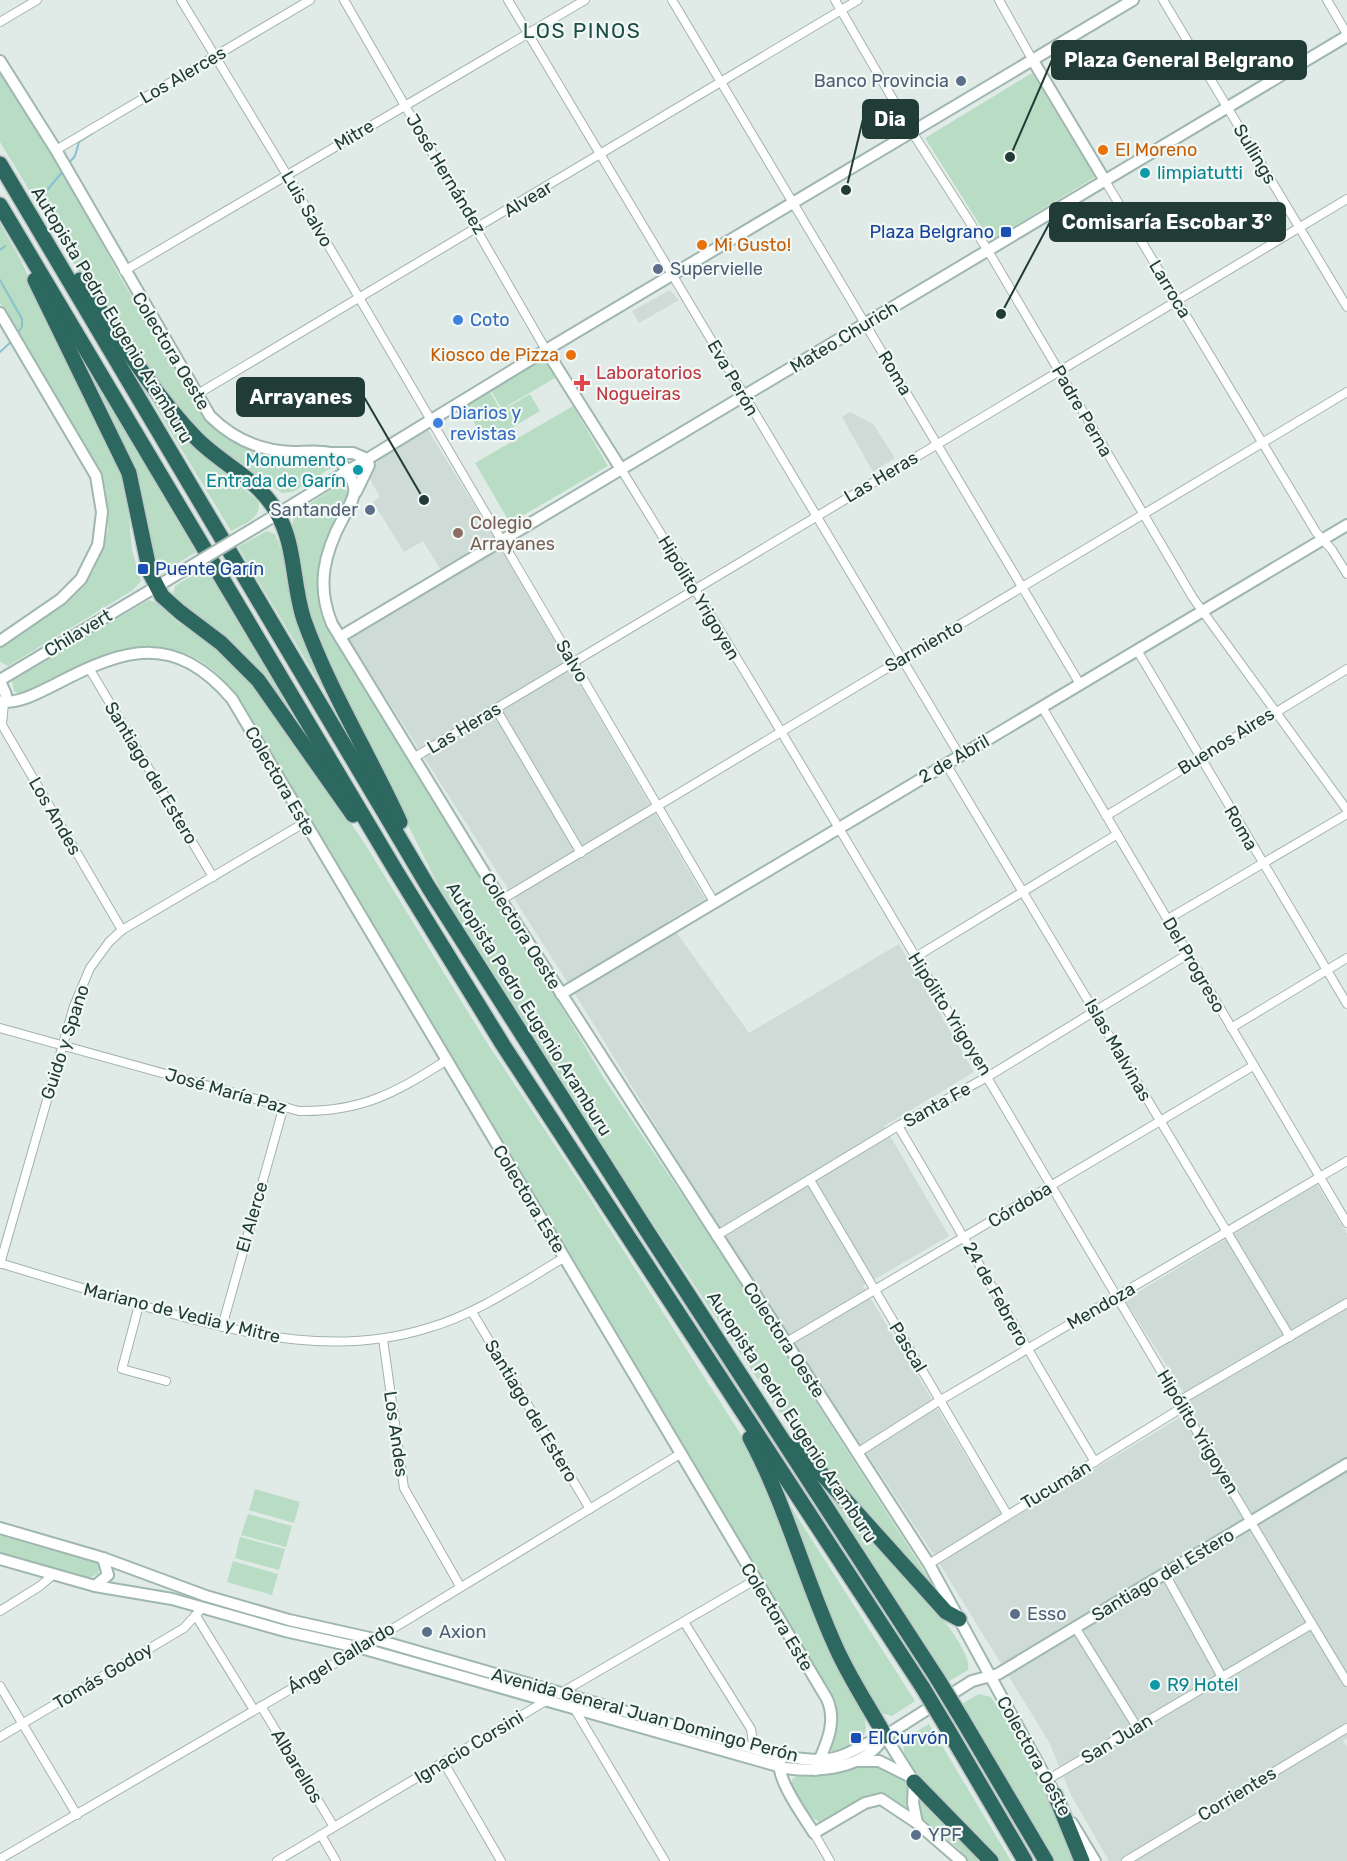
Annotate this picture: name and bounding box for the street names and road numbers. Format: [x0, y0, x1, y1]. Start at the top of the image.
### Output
street label: Los Alerces [136, 42, 230, 108]
street label: José Hernández [401, 110, 491, 238]
street label: Mitre [330, 115, 378, 155]
street label: Sullings [1229, 120, 1281, 188]
street label: Luis Salvo [276, 167, 338, 251]
street label: Alvear [500, 176, 556, 222]
street label: Autopista Pedro Eugenio Aramburu [27, 183, 197, 447]
street label: Larroca [1144, 256, 1196, 322]
street label: Colectora Oeste [127, 288, 215, 414]
street label: Mateo Churich [786, 296, 902, 378]
street label: Eva Perón [702, 336, 764, 420]
street label: Roma [873, 347, 917, 399]
street label: Padre Perna [1047, 361, 1117, 461]
street label: Las Heras [840, 446, 922, 508]
street label: Hipólito Yrigoyen [653, 532, 745, 664]
street label: Chilavert [40, 604, 116, 662]
street label: Sarmiento [881, 615, 967, 677]
street label: Salvo [551, 636, 593, 686]
street label: Las Heras [423, 697, 505, 759]
street label: Santiago del Estero [100, 698, 202, 848]
street label: Buenos Aires [1174, 703, 1278, 779]
street label: Colectora Este [240, 723, 320, 839]
street label: 2 de Abril [915, 730, 993, 788]
street label: Los Andes [24, 773, 86, 859]
street label: Roma [1219, 802, 1263, 854]
street label: Colectora Oeste [476, 868, 566, 994]
street label: Autopista Pedro Eugenio Aramburu [441, 878, 617, 1140]
street label: Del Progreso [1158, 913, 1230, 1017]
street label: Hipólito Yrigoyen [903, 948, 997, 1080]
street label: Guido y Spano [36, 982, 94, 1102]
street label: Islas Malvinas [1080, 995, 1156, 1105]
street label: José María Paz [163, 1063, 289, 1119]
street label: Santa Fe [899, 1078, 975, 1132]
street label: Colectora Este [488, 1141, 570, 1257]
street label: Córdoba [984, 1177, 1056, 1233]
street label: El Alerce [231, 1179, 273, 1255]
street label: 24 de Febrero [958, 1238, 1034, 1350]
street label: Mariano de Vedia y Mitre [81, 1278, 283, 1348]
street label: Colectora Oeste [738, 1278, 830, 1402]
street label: Mendoza [1063, 1278, 1139, 1334]
street label: Autopista Pedro Eugenio Aramburu [702, 1287, 882, 1547]
street label: Pascal [884, 1318, 932, 1376]
street label: Santiago del Estero [480, 1336, 582, 1486]
street label: Hipólito Yrigoyen [1152, 1366, 1244, 1498]
street label: Los Andes [379, 1390, 413, 1478]
street label: Tucumán [1017, 1456, 1095, 1514]
street label: Santiago del Estero [1088, 1524, 1238, 1626]
street label: Colectora Este [736, 1559, 818, 1675]
street label: Ángel Gallardo [283, 1617, 399, 1699]
street label: Tomás Godoy [49, 1638, 157, 1714]
street label: Avenida General Juan Domingo Perón [489, 1663, 801, 1767]
street label: Colectora Oeste [992, 1692, 1076, 1820]
street label: Ignacio Corsini [410, 1706, 528, 1788]
street label: San Juan [1077, 1709, 1157, 1769]
street label: Albarellos [266, 1725, 328, 1807]
street label: Corrientes [1194, 1762, 1280, 1826]

